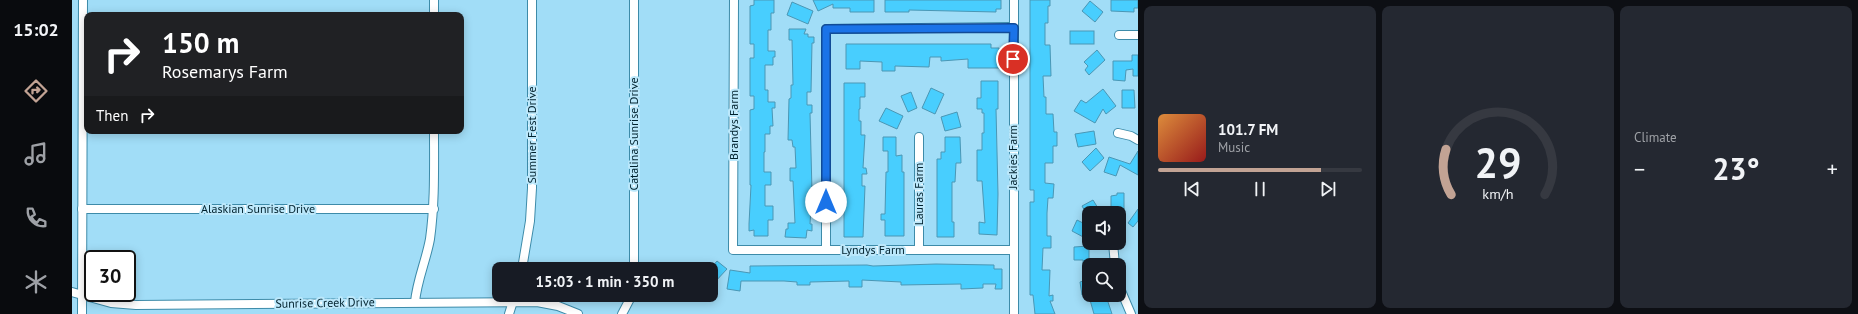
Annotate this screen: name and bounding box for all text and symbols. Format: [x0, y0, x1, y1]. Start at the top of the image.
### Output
text: 15:02 [13, 18, 59, 41]
text: 150 m [162, 24, 239, 61]
icon: right [96, 28, 148, 80]
pin [996, 42, 1030, 76]
icon: arrive [1002, 48, 1024, 70]
text: Rosemarys Farm [162, 60, 288, 83]
icon: directions [22, 77, 50, 105]
street label: Catalina Sunrise Drive [626, 77, 641, 191]
street label: Summer Fest Drive [524, 86, 539, 184]
street label: Brandys Farm [726, 90, 741, 160]
icon: right [136, 104, 158, 126]
text: Then [96, 106, 128, 125]
text: 101.7 FM [1218, 120, 1278, 139]
street label: Jackies Farm [1005, 125, 1020, 190]
text: Climate [1634, 129, 1677, 146]
text: 29 [1474, 136, 1522, 189]
text: Music [1218, 139, 1250, 156]
icon: music [22, 140, 50, 168]
text: 23° [1712, 149, 1760, 188]
text: − [1634, 155, 1645, 183]
text: + [1827, 155, 1838, 183]
street label: Lauras Farm [911, 163, 926, 225]
icon: previous [1181, 178, 1203, 200]
icon: pause [1249, 178, 1271, 200]
icon: next [1317, 178, 1339, 200]
position arrow [805, 181, 847, 223]
text: km/h [1482, 184, 1514, 203]
street label: Alaskian Sunrise Drive [201, 201, 315, 216]
icon: phone [22, 204, 50, 232]
map controls [1082, 206, 1126, 302]
button: sound [1082, 206, 1126, 250]
street label: Lyndys Farm [841, 242, 905, 257]
speed limit sign: 30 [84, 250, 136, 302]
button: search [1082, 258, 1126, 302]
icon: climate [22, 268, 50, 296]
text: 15:03 · 1 min · 350 m [536, 272, 674, 291]
street label: Sunrise Creek Drive [275, 294, 375, 311]

